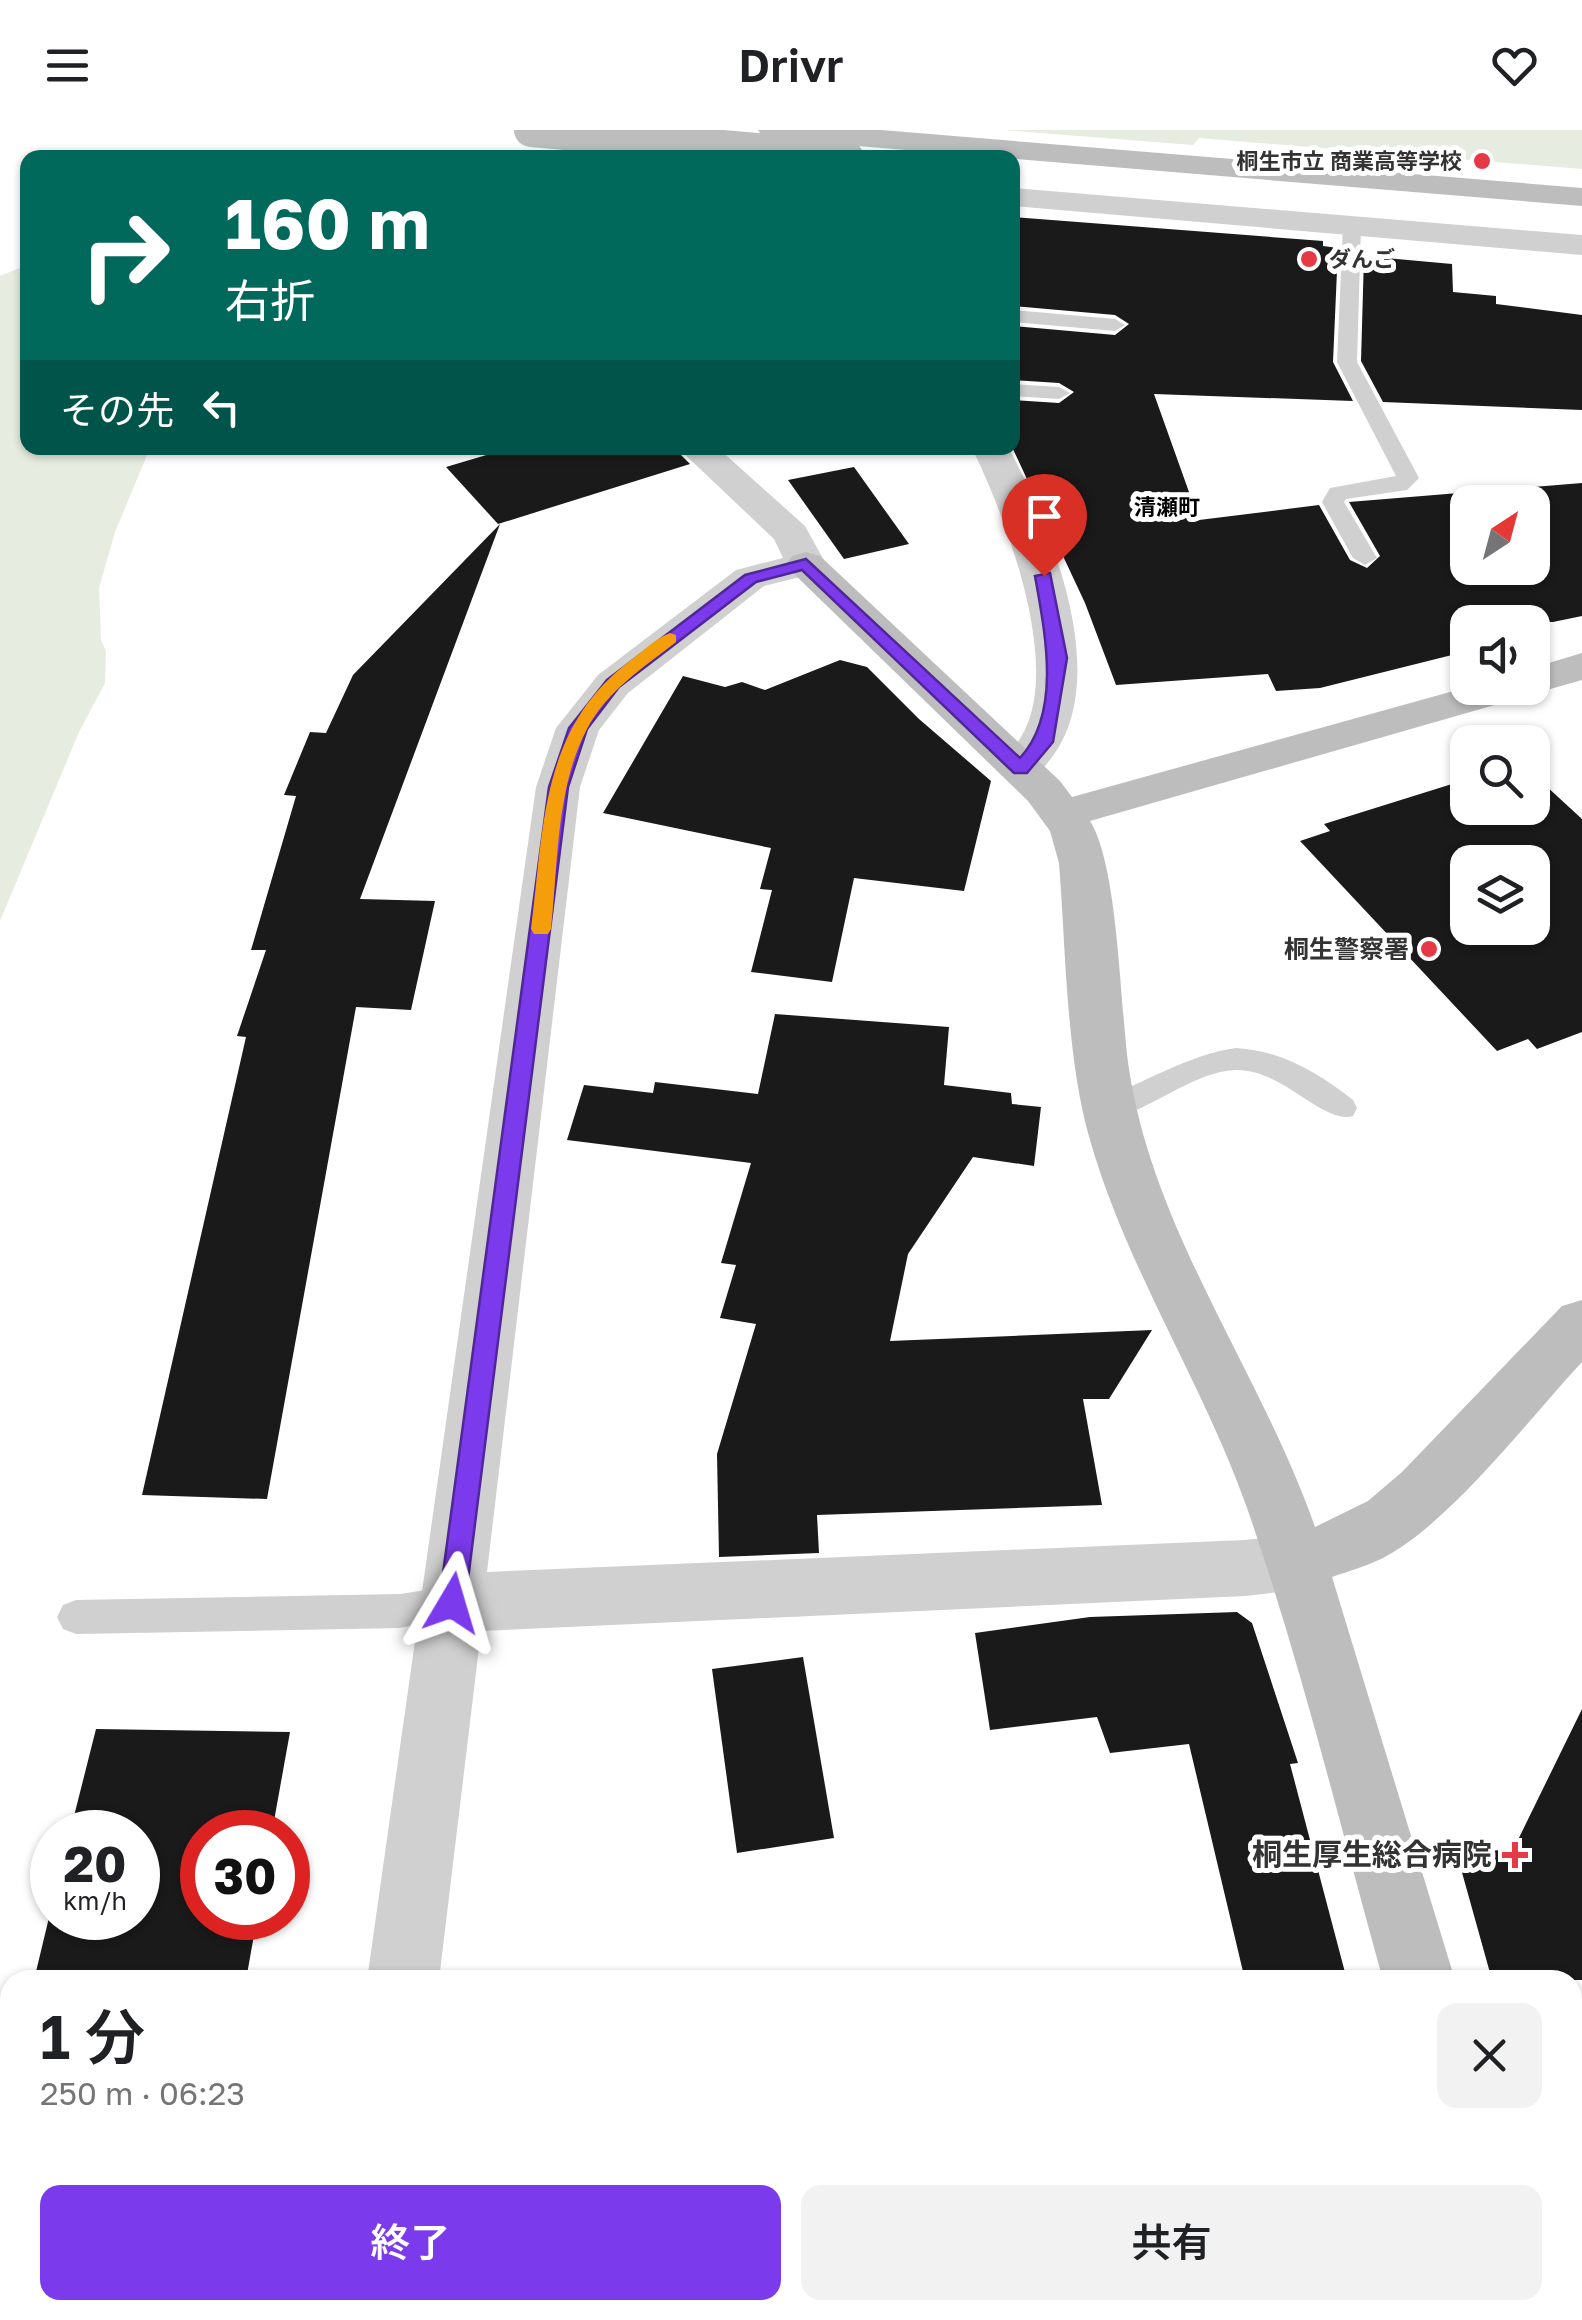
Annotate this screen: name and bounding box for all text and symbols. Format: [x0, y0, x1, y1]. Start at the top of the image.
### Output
icon: menu [40, 38, 95, 93]
text: Drivr [738, 38, 844, 92]
icon: heart [1487, 38, 1542, 93]
place label: 桐生市立 商業高等学校 [1236, 147, 1462, 174]
marker: 桐生市立 商業高等学校 [1471, 150, 1493, 172]
text: 160 m [225, 180, 430, 264]
icon: right [60, 190, 190, 320]
place label: ダんご [1329, 245, 1395, 272]
marker: ダんご [1298, 248, 1320, 270]
text: 右折 [225, 273, 315, 327]
icon: left [194, 380, 249, 435]
text: その先 [60, 387, 174, 432]
pin [1002, 474, 1087, 577]
north arrow [1450, 485, 1550, 585]
map controls [1450, 485, 1550, 945]
icon: arrive [1017, 489, 1072, 544]
district label: 清瀬町 [1134, 493, 1200, 520]
button: sound [1450, 605, 1550, 705]
button: search [1450, 725, 1550, 825]
button: layers [1450, 845, 1550, 945]
place label: 桐生警察署 [1284, 933, 1409, 964]
marker: 桐生警察署 [1418, 938, 1440, 960]
position arrow [400, 1551, 504, 1655]
speed limit sign: 30 [180, 1810, 310, 1940]
text: 20 [63, 1833, 126, 1893]
place label: 桐生厚生総合病院 [1252, 1836, 1492, 1872]
marker: 桐生厚生総合病院 [1502, 1842, 1528, 1868]
text: km/h [63, 1885, 127, 1916]
text: 1 分 [40, 2000, 145, 2072]
button: close [1437, 2003, 1542, 2108]
text: 250 m · 06:23 [40, 2074, 245, 2112]
button: 終了 [40, 2185, 781, 2300]
button: 共有 [801, 2185, 1542, 2300]

